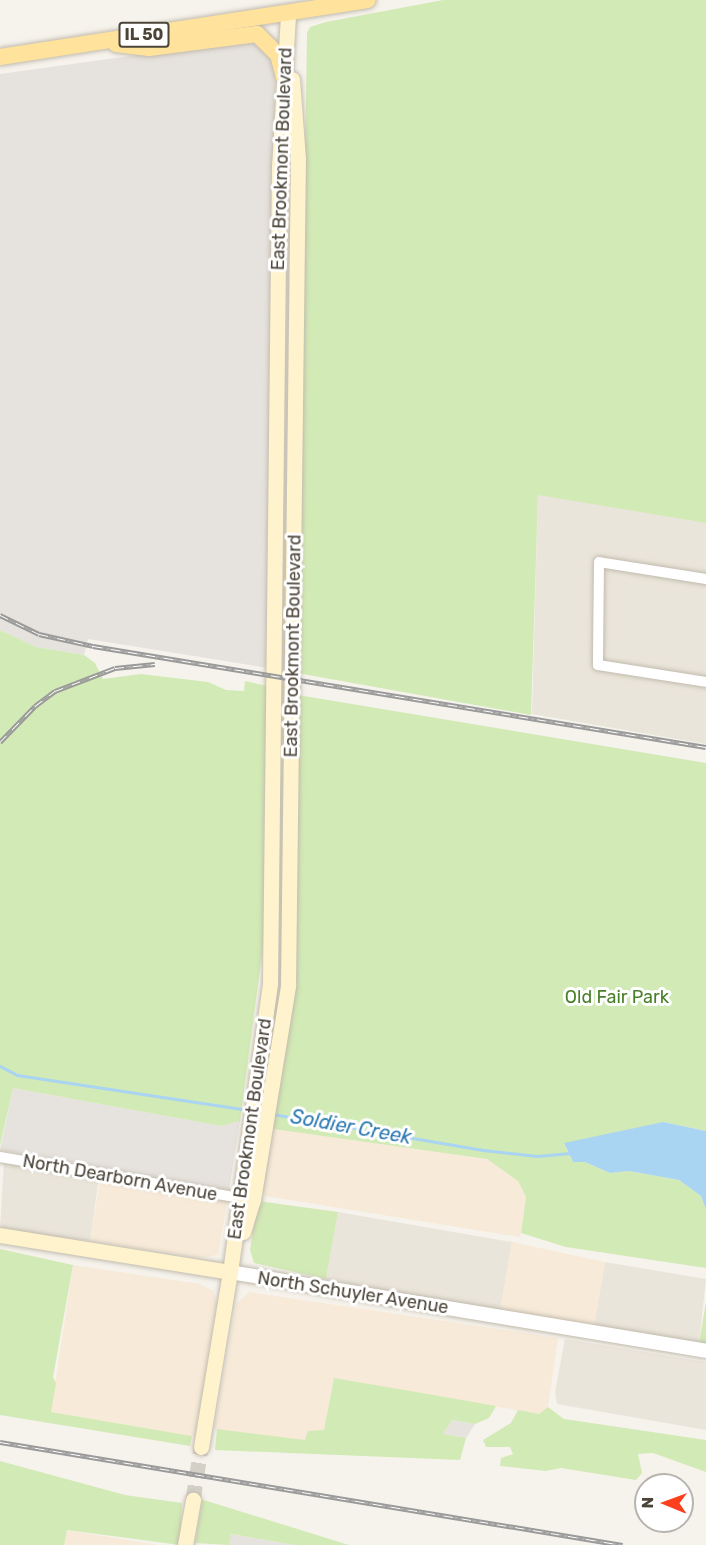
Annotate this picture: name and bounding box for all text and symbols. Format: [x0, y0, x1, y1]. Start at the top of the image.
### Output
road number: IL 50 [117, 22, 171, 48]
street label: East Brookmont Boulevard [267, 47, 297, 271]
street label: East Brookmont Boulevard [280, 534, 306, 758]
park label: Old Fair Park [565, 986, 669, 1008]
street label: East Brookmont Boulevard [224, 1017, 276, 1241]
water label: Soldier Creek [289, 1105, 413, 1149]
street label: North Dearborn Avenue [21, 1150, 219, 1206]
street label: North Schuyler Avenue [256, 1267, 450, 1319]
north arrow [634, 1473, 694, 1533]
text: N [638, 1497, 657, 1509]

